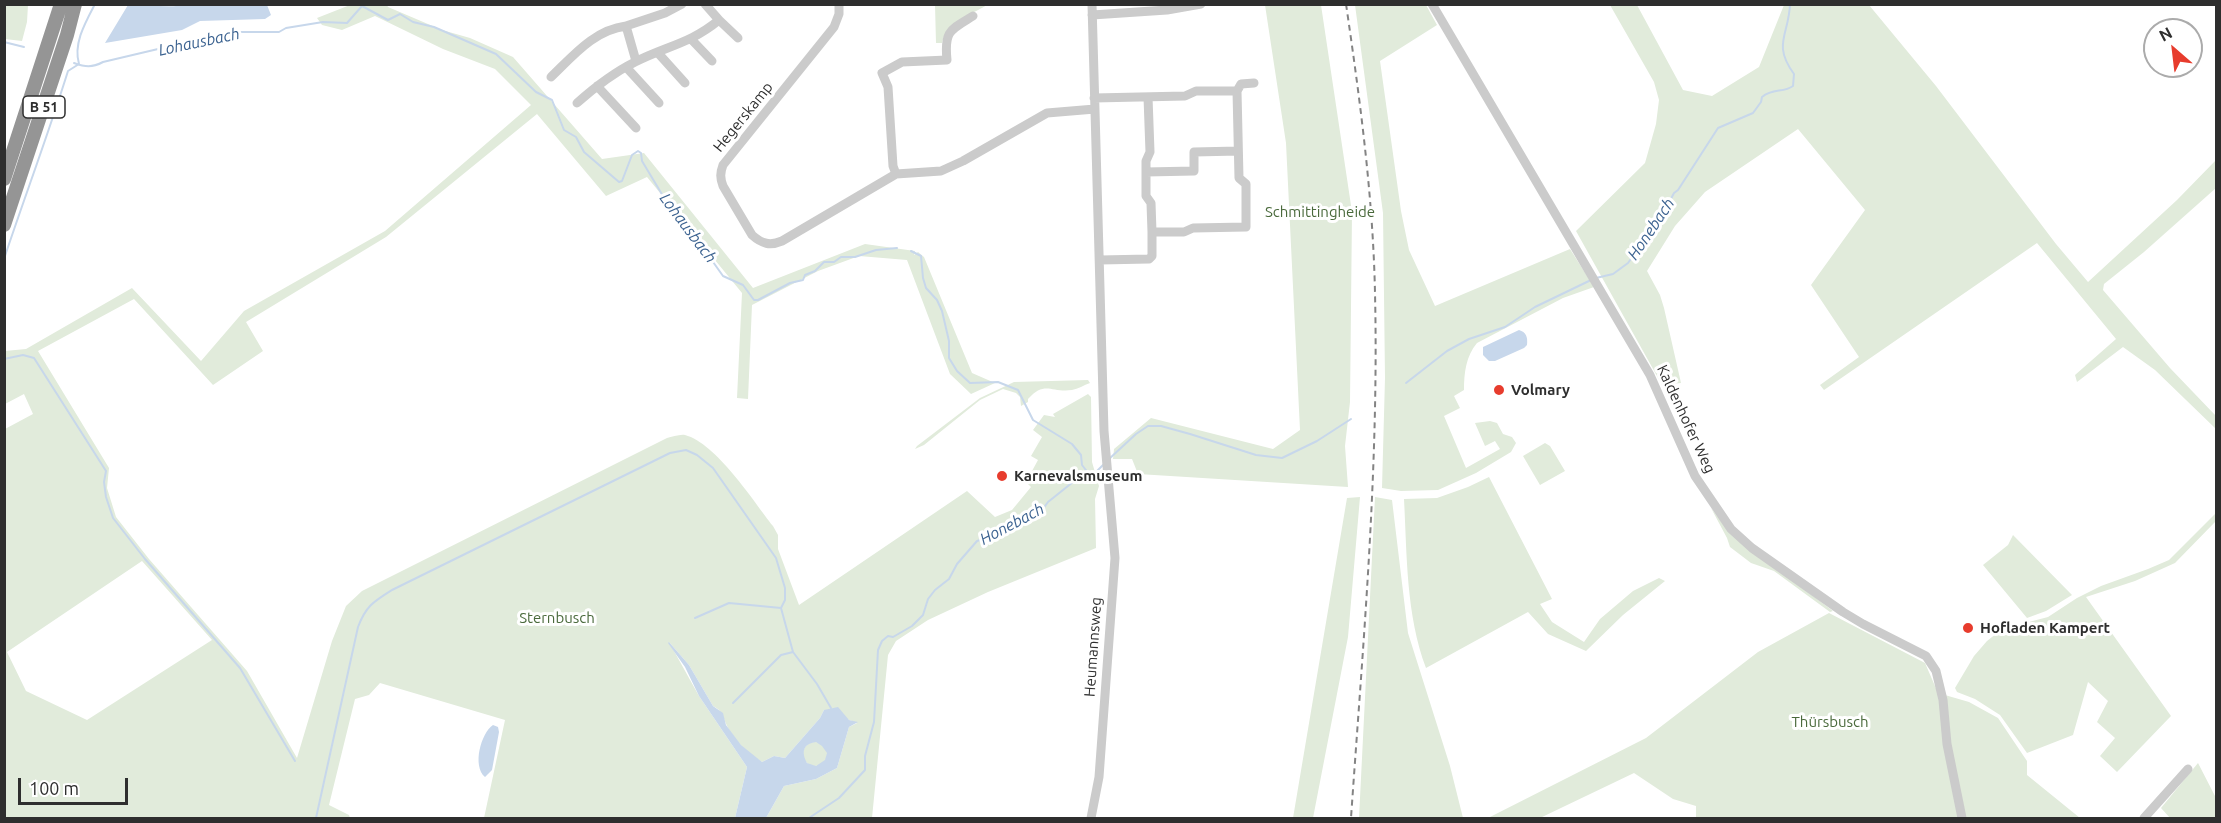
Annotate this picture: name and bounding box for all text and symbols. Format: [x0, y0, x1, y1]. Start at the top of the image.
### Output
north arrow [2143, 18, 2203, 78]
text: N [2156, 23, 2175, 45]
water label: Lohausbach [157, 24, 241, 60]
street label: Hegerskamp [709, 78, 777, 156]
road number: B 51 [23, 96, 65, 118]
water label: Lohausbach [656, 189, 720, 267]
water label: Honebach [1623, 195, 1679, 263]
park label: Schmittingheide [1265, 203, 1375, 221]
street label: Kaldenhofer Weg [1653, 362, 1719, 476]
place label: Volmary [1511, 381, 1570, 399]
marker: Volmary [1492, 383, 1506, 397]
place label: Karnevalsmuseum [1014, 467, 1142, 485]
marker: Karnevalsmuseum [995, 469, 1009, 483]
water label: Honebach [977, 499, 1047, 549]
street label: Heumannsweg [1081, 596, 1105, 698]
park label: Sternbusch [519, 609, 595, 627]
place label: Hofladen Kampert [1980, 619, 2110, 637]
marker: Hofladen Kampert [1961, 621, 1975, 635]
park label: Thürsbusch [1791, 713, 1869, 731]
scale bar [21, 766, 130, 804]
text: 100 m [29, 778, 79, 798]

